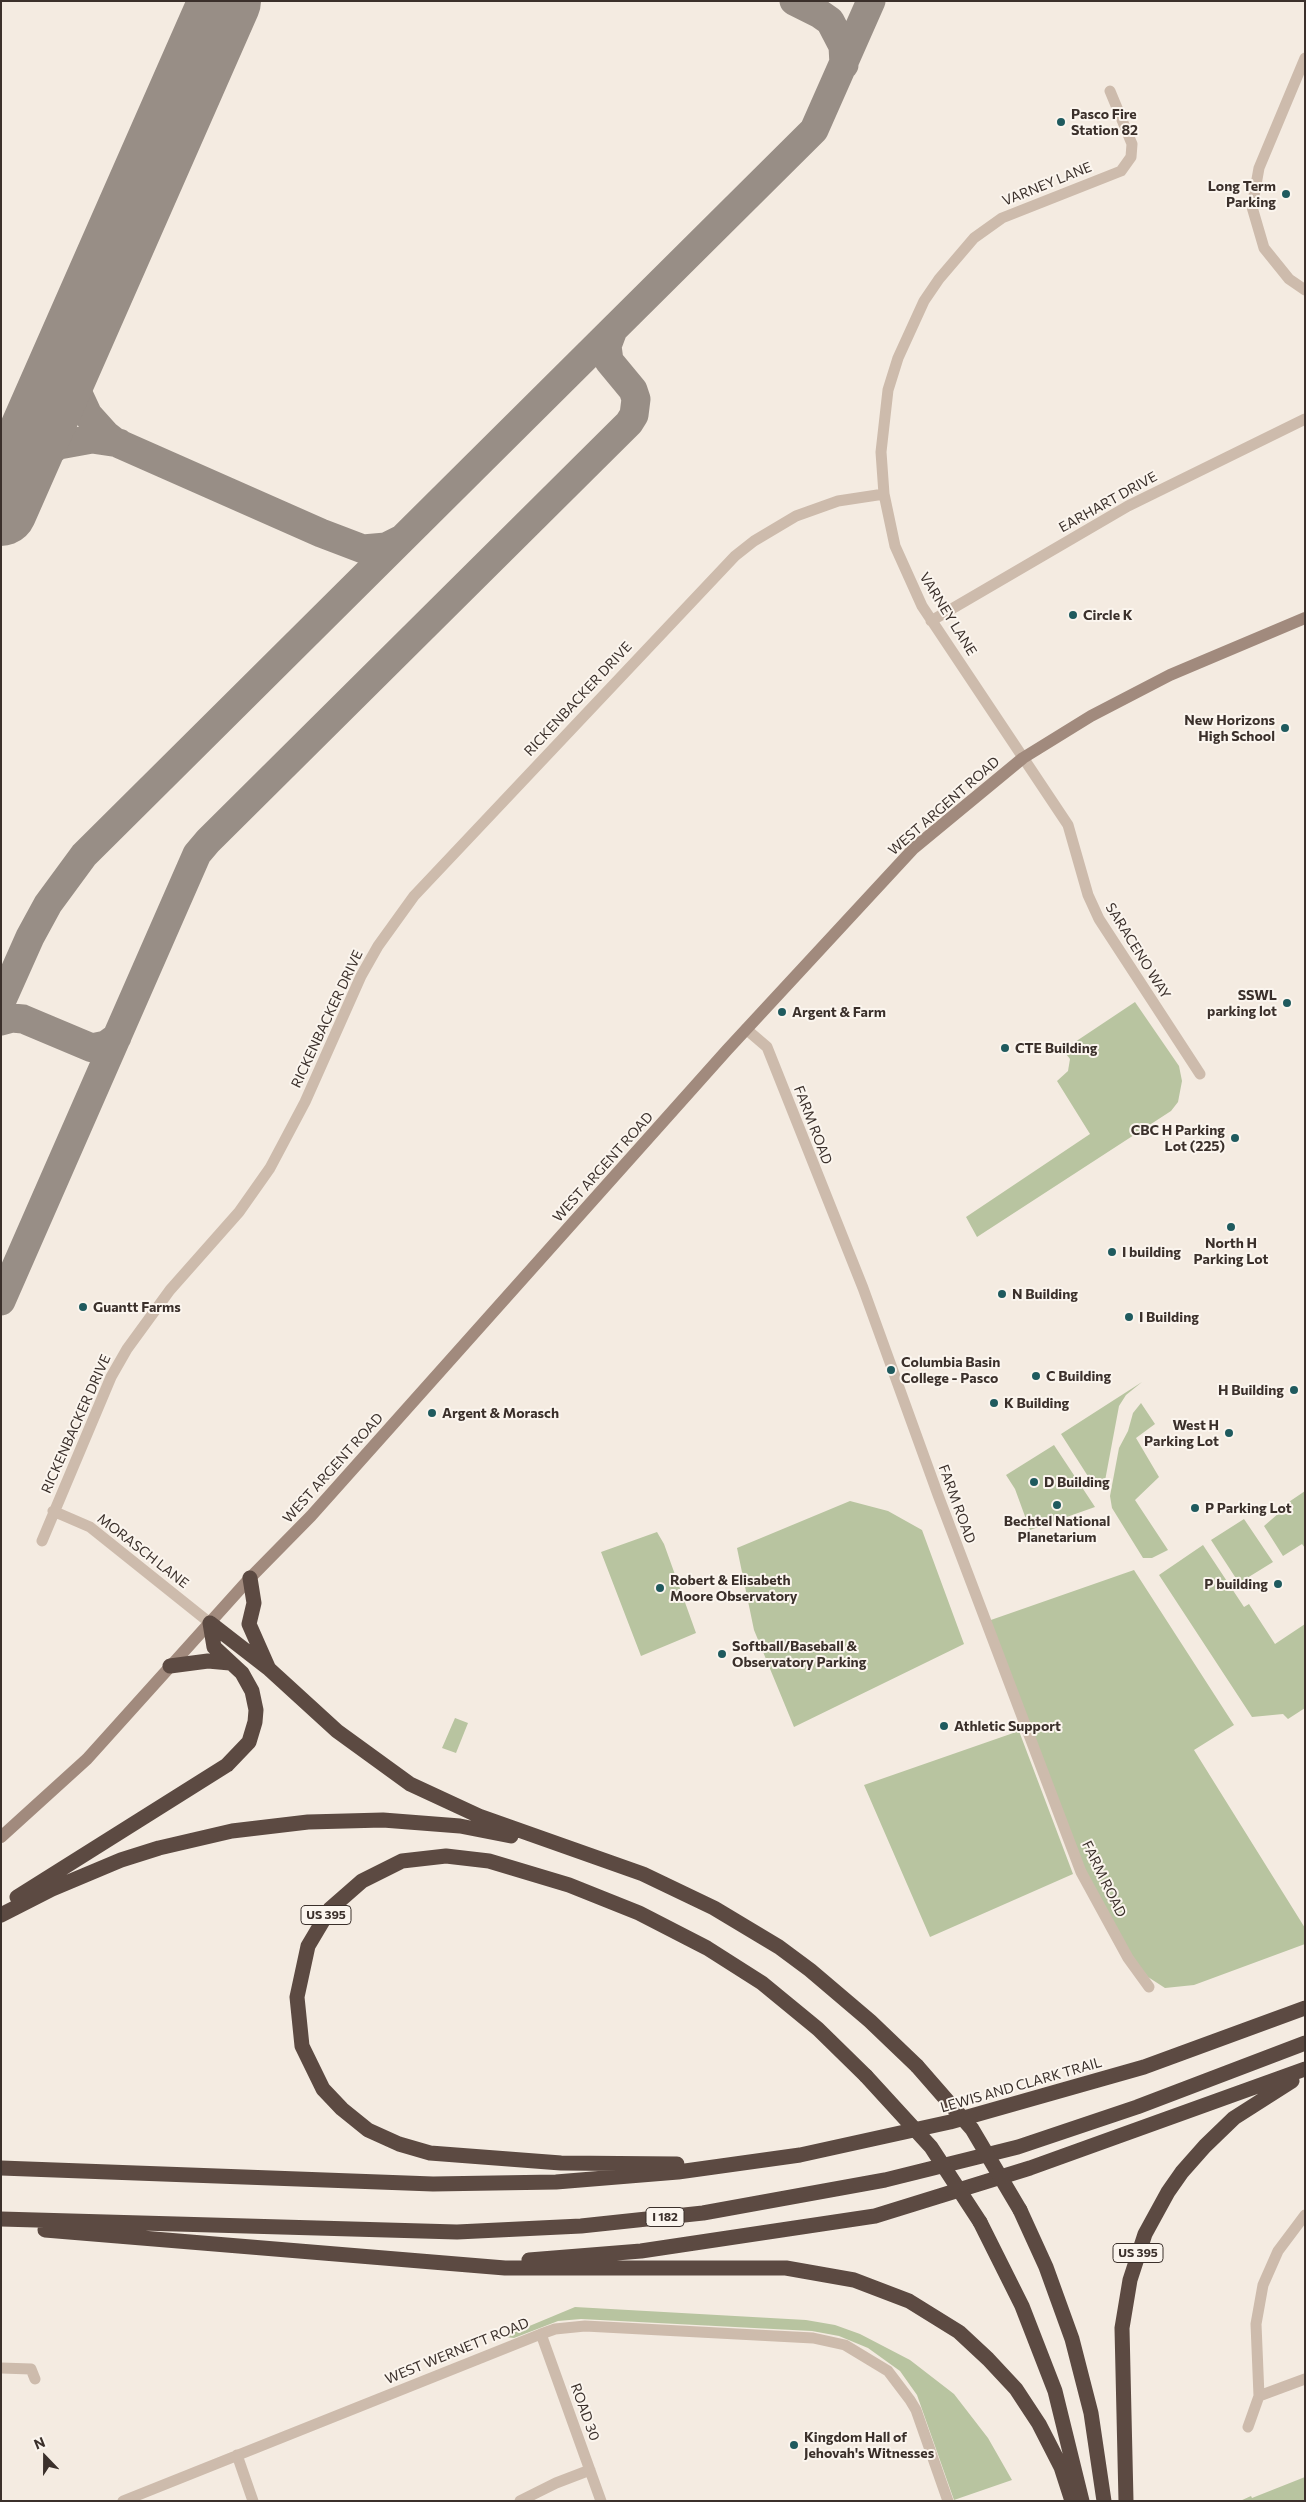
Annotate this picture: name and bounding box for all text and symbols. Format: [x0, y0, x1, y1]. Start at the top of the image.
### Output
place label: Pasco Fire Station 82 [1071, 106, 1138, 138]
marker: Pasco Fire Station 82 [1055, 116, 1067, 128]
street label: VARNEY LANE [1000, 158, 1094, 210]
place label: Long Term Parking [1208, 178, 1276, 210]
marker: Long Term Parking [1280, 188, 1292, 200]
street label: EARHART DRIVE [1056, 468, 1160, 536]
street label: VARNEY LANE [916, 569, 980, 659]
place label: Circle K [1083, 607, 1132, 623]
marker: Circle K [1067, 609, 1079, 621]
street label: RICKENBACKER DRIVE [521, 638, 635, 760]
place label: New Horizons High School [1184, 712, 1275, 744]
marker: New Horizons High School [1279, 722, 1291, 734]
street label: WEST ARGENT ROAD [885, 753, 1003, 859]
street label: SARACENO WAY [1102, 900, 1174, 1002]
street label: RICKENBACKER DRIVE [288, 947, 366, 1091]
place label: SSWL parking lot [1207, 987, 1277, 1020]
marker: SSWL parking lot [1281, 997, 1293, 1009]
place label: Argent & Farm [792, 1004, 886, 1020]
marker: Argent & Farm [776, 1006, 788, 1018]
place label: CTE Building [1015, 1040, 1097, 1056]
marker: CTE Building [999, 1042, 1011, 1054]
street label: FARM ROAD [790, 1083, 836, 1167]
street label: WEST ARGENT ROAD [549, 1109, 657, 1225]
place label: CBC H Parking Lot (225) [1131, 1122, 1225, 1154]
marker: CBC H Parking Lot (225) [1229, 1132, 1241, 1144]
marker: North H Parking Lot [1225, 1221, 1237, 1233]
place label: North H Parking Lot [1194, 1235, 1268, 1268]
place label: I building [1122, 1244, 1181, 1260]
marker: I building [1106, 1246, 1118, 1258]
place label: N Building [1012, 1286, 1078, 1302]
marker: N Building [996, 1288, 1008, 1300]
place label: Guantt Farms [93, 1299, 181, 1315]
marker: Guantt Farms [77, 1301, 89, 1313]
place label: I Building [1139, 1309, 1199, 1325]
marker: I Building [1123, 1311, 1135, 1323]
street label: RICKENBACKER DRIVE [38, 1352, 114, 1496]
place label: Columbia Basin College - Pasco [901, 1354, 1000, 1386]
marker: Columbia Basin College - Pasco [885, 1364, 897, 1376]
place label: C Building [1046, 1368, 1111, 1384]
marker: C Building [1030, 1370, 1042, 1382]
place label: H Building [1218, 1382, 1284, 1398]
marker: H Building [1288, 1384, 1300, 1396]
place label: K Building [1004, 1395, 1069, 1411]
marker: K Building [988, 1397, 1000, 1409]
place label: Argent & Morasch [442, 1405, 559, 1421]
marker: Argent & Morasch [426, 1407, 438, 1419]
street label: WEST ARGENT ROAD [279, 1410, 387, 1526]
place label: West H Parking Lot [1144, 1417, 1219, 1450]
marker: West H Parking Lot [1223, 1427, 1235, 1439]
street label: FARM ROAD [935, 1462, 979, 1546]
place label: D Building [1044, 1474, 1110, 1490]
marker: D Building [1028, 1476, 1040, 1488]
marker: Bechtel National Planetarium [1051, 1499, 1063, 1511]
place label: P Parking Lot [1205, 1500, 1292, 1516]
marker: P Parking Lot [1189, 1502, 1201, 1514]
street label: MORASCH LANE [94, 1510, 192, 1592]
place label: Bechtel National Planetarium [1004, 1513, 1110, 1545]
place label: Robert & Elisabeth Moore Observatory [670, 1572, 798, 1604]
place label: P building [1204, 1576, 1268, 1592]
marker: P building [1272, 1578, 1284, 1590]
marker: Robert & Elisabeth Moore Observatory [654, 1582, 666, 1594]
place label: Softball/Baseball & Observatory Parking [732, 1638, 866, 1670]
marker: Softball/Baseball & Observatory Parking [716, 1648, 728, 1660]
place label: Athletic Support [954, 1718, 1061, 1734]
marker: Athletic Support [938, 1720, 950, 1732]
street label: FARM ROAD [1078, 1838, 1130, 1920]
road number: US 395 [301, 1906, 351, 1924]
street label: LEWIS AND CLARK TRAIL [938, 2054, 1104, 2116]
road number: I 182 [646, 2208, 684, 2226]
road number: US 395 [1113, 2244, 1163, 2262]
street label: WEST WERNETT ROAD [383, 2314, 531, 2388]
street label: ROAD 30 [567, 2381, 603, 2443]
place label: Kingdom Hall of Jehovah's Witnesses [804, 2429, 934, 2462]
north arrow [20, 2432, 70, 2482]
text: N [31, 2433, 47, 2452]
marker: Kingdom Hall of Jehovah's Witnesses [788, 2439, 800, 2451]

